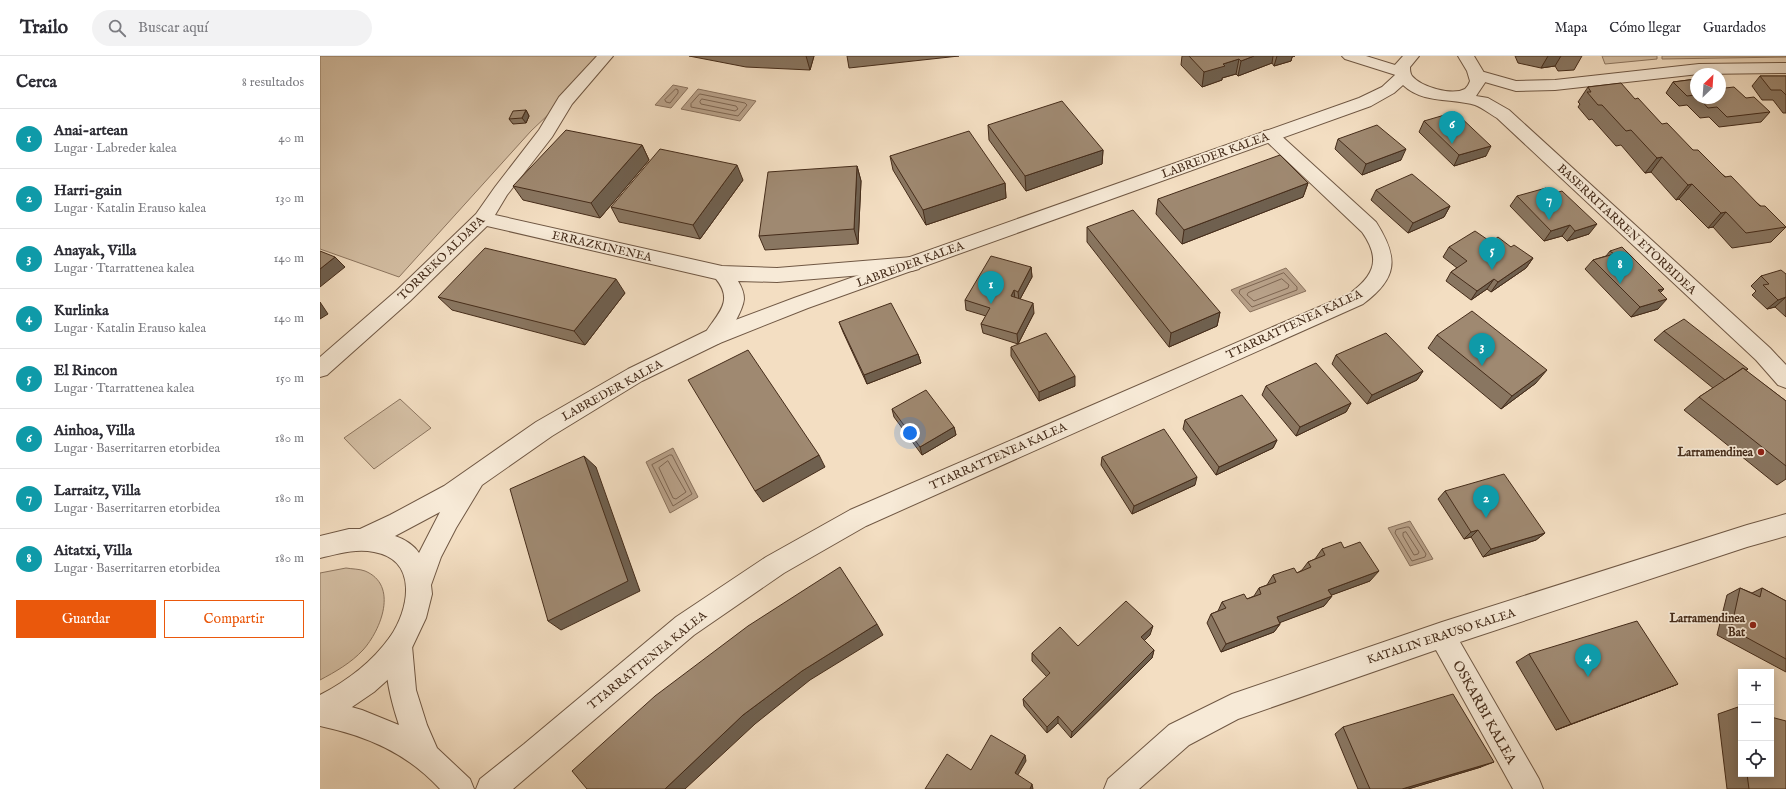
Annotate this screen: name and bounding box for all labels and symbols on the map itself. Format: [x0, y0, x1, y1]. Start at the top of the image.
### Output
north arrow [1690, 68, 1726, 104]
pin: 6 [1439, 111, 1465, 144]
street label: LABREDER KALEA [1159, 129, 1272, 182]
street label: BASERRITARREN ETORBIDEA [1554, 161, 1700, 298]
pin: 7 [1536, 187, 1562, 220]
street label: TORREKO ALDAPA [395, 212, 489, 304]
street label: ERRAZKINENEA [550, 228, 654, 266]
pin: 5 [1479, 237, 1505, 270]
street label: LABREDER KALEA [854, 238, 967, 291]
pin: 8 [1607, 251, 1633, 284]
pin: 1 [978, 271, 1004, 304]
street label: TTARRATTENEA KALEA [1224, 286, 1365, 363]
pin: 3 [1469, 333, 1495, 366]
street label: LABREDER KALEA [559, 356, 666, 424]
street label: TTARRATTENEA KALEA [927, 419, 1070, 494]
your location [900, 423, 920, 443]
place label: Larramendinea [1676, 445, 1754, 460]
marker: Larramendinea [1756, 447, 1766, 457]
pin: 2 [1473, 485, 1499, 518]
street label: KATALIN ERAUSO KALEA [1365, 605, 1518, 668]
street label: TTARRATTENEA KALEA [585, 607, 710, 713]
place label: Larramendinea Bat [1668, 611, 1746, 640]
marker: Larramendinea Bat [1748, 620, 1758, 630]
pin: 4 [1575, 644, 1601, 677]
street label: OSKARBI KALEA [1448, 657, 1520, 768]

